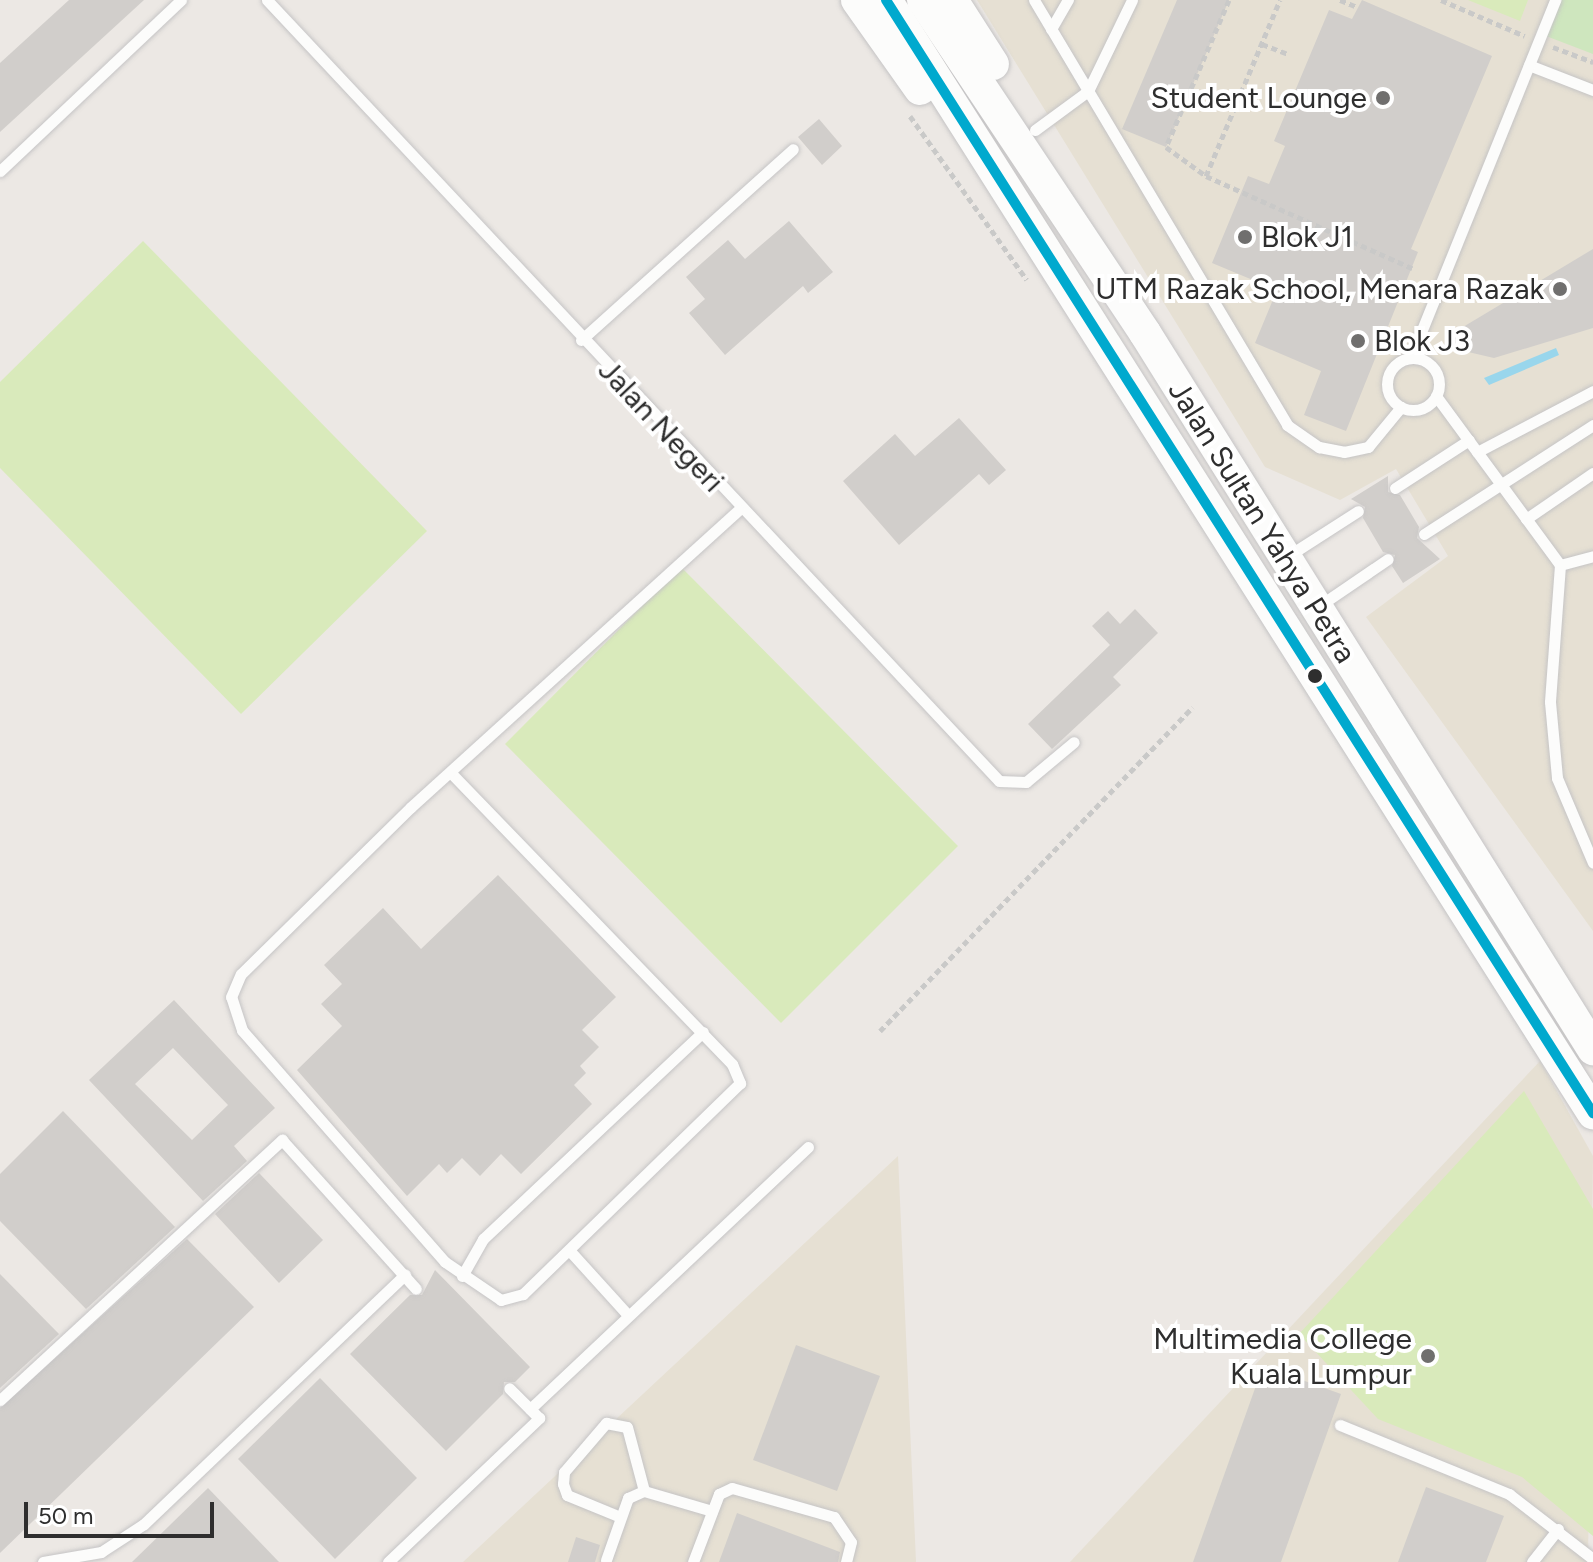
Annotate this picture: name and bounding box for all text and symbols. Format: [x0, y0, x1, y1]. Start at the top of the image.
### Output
place label: Student Lounge [1151, 80, 1367, 116]
marker: Student Lounge [1374, 89, 1392, 107]
place label: Blok J1 [1261, 219, 1353, 255]
marker: Blok J1 [1236, 228, 1254, 246]
place label: UTM Razak School, Menara Razak [1095, 271, 1544, 307]
marker: UTM Razak School, Menara Razak [1551, 280, 1569, 298]
place label: Blok J3 [1374, 323, 1470, 359]
marker: Blok J3 [1349, 332, 1367, 350]
street label: Jalan Negeri [591, 352, 731, 500]
street label: Jalan Sultan Yahya Petra [1160, 374, 1364, 670]
unlabelled marker [1307, 668, 1323, 684]
place label: Multimedia College Kuala Lumpur [1153, 1321, 1412, 1392]
marker: Multimedia College Kuala Lumpur [1419, 1347, 1437, 1365]
scale bar [28, 1486, 218, 1536]
text: 50 m [38, 1501, 94, 1530]

